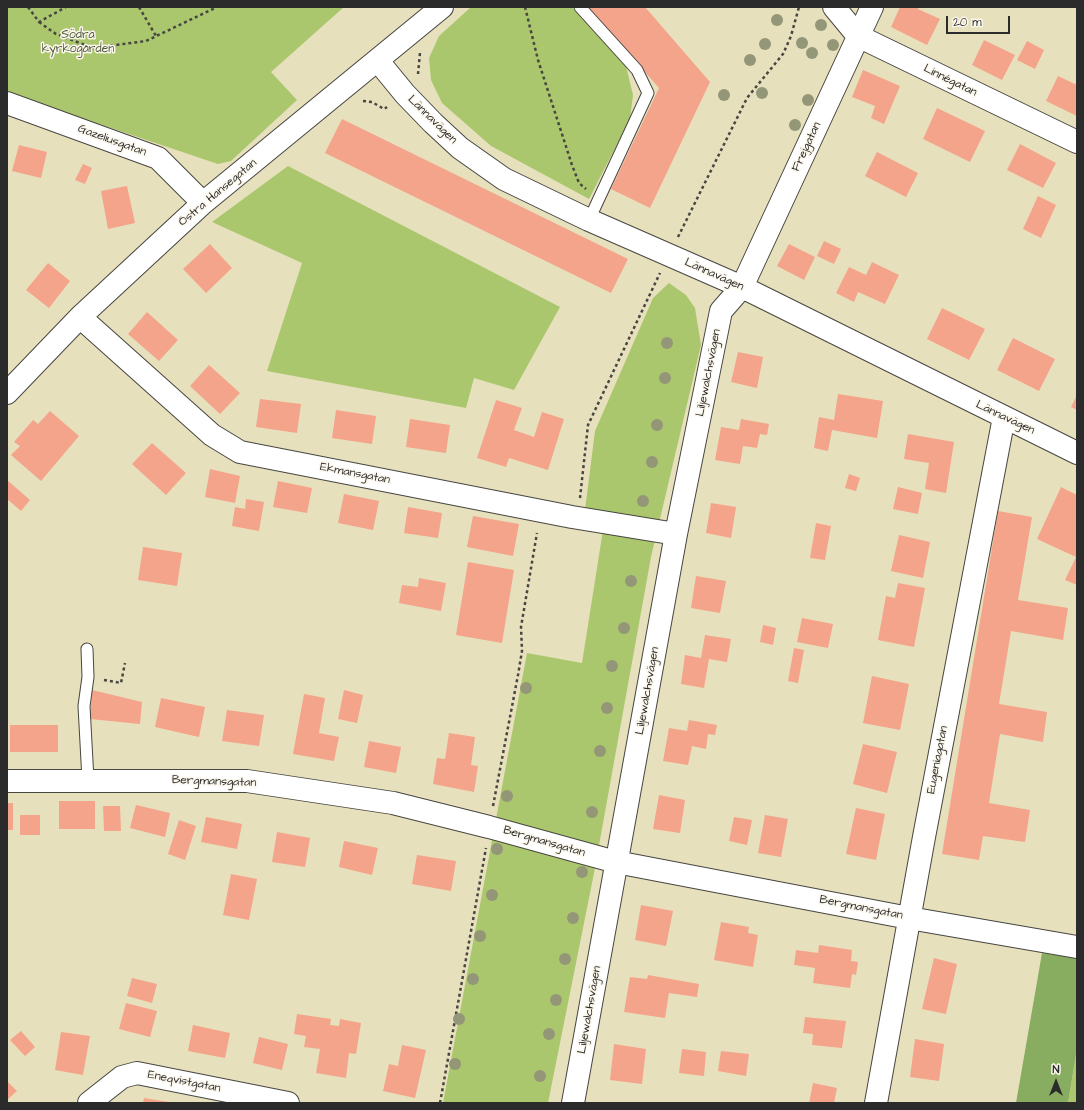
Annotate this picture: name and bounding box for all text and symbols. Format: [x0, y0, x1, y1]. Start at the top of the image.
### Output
scale bar [948, 8, 1012, 34]
text: 20 m [953, 14, 982, 31]
park label: Södra kyrkogården [42, 28, 114, 56]
street label: Linnégatan [921, 62, 979, 100]
street label: Lännavägen [404, 93, 460, 147]
street label: Frejgatan [789, 120, 825, 174]
street label: Gazeliusgatan [76, 122, 148, 160]
street label: Östra Hansegatan [176, 156, 260, 230]
street label: Lännavägen [682, 256, 746, 294]
street label: Liljewalchsvägen [693, 328, 725, 418]
street label: Lännavägen [973, 398, 1037, 438]
street label: Ekmansgatan [319, 460, 391, 488]
street label: Liljewalchsvägen [633, 646, 663, 736]
street label: Eugeniagatan [924, 725, 952, 795]
street label: Bergmansgatan [171, 773, 257, 791]
street label: Bergmansgatan [501, 823, 587, 861]
street label: Bergmansgatan [818, 893, 904, 923]
street label: Liljewalchsvägen [575, 965, 605, 1055]
north arrow [1036, 1062, 1076, 1102]
text: N [1053, 1062, 1059, 1077]
street label: Eneqvistgatan [146, 1068, 222, 1096]

